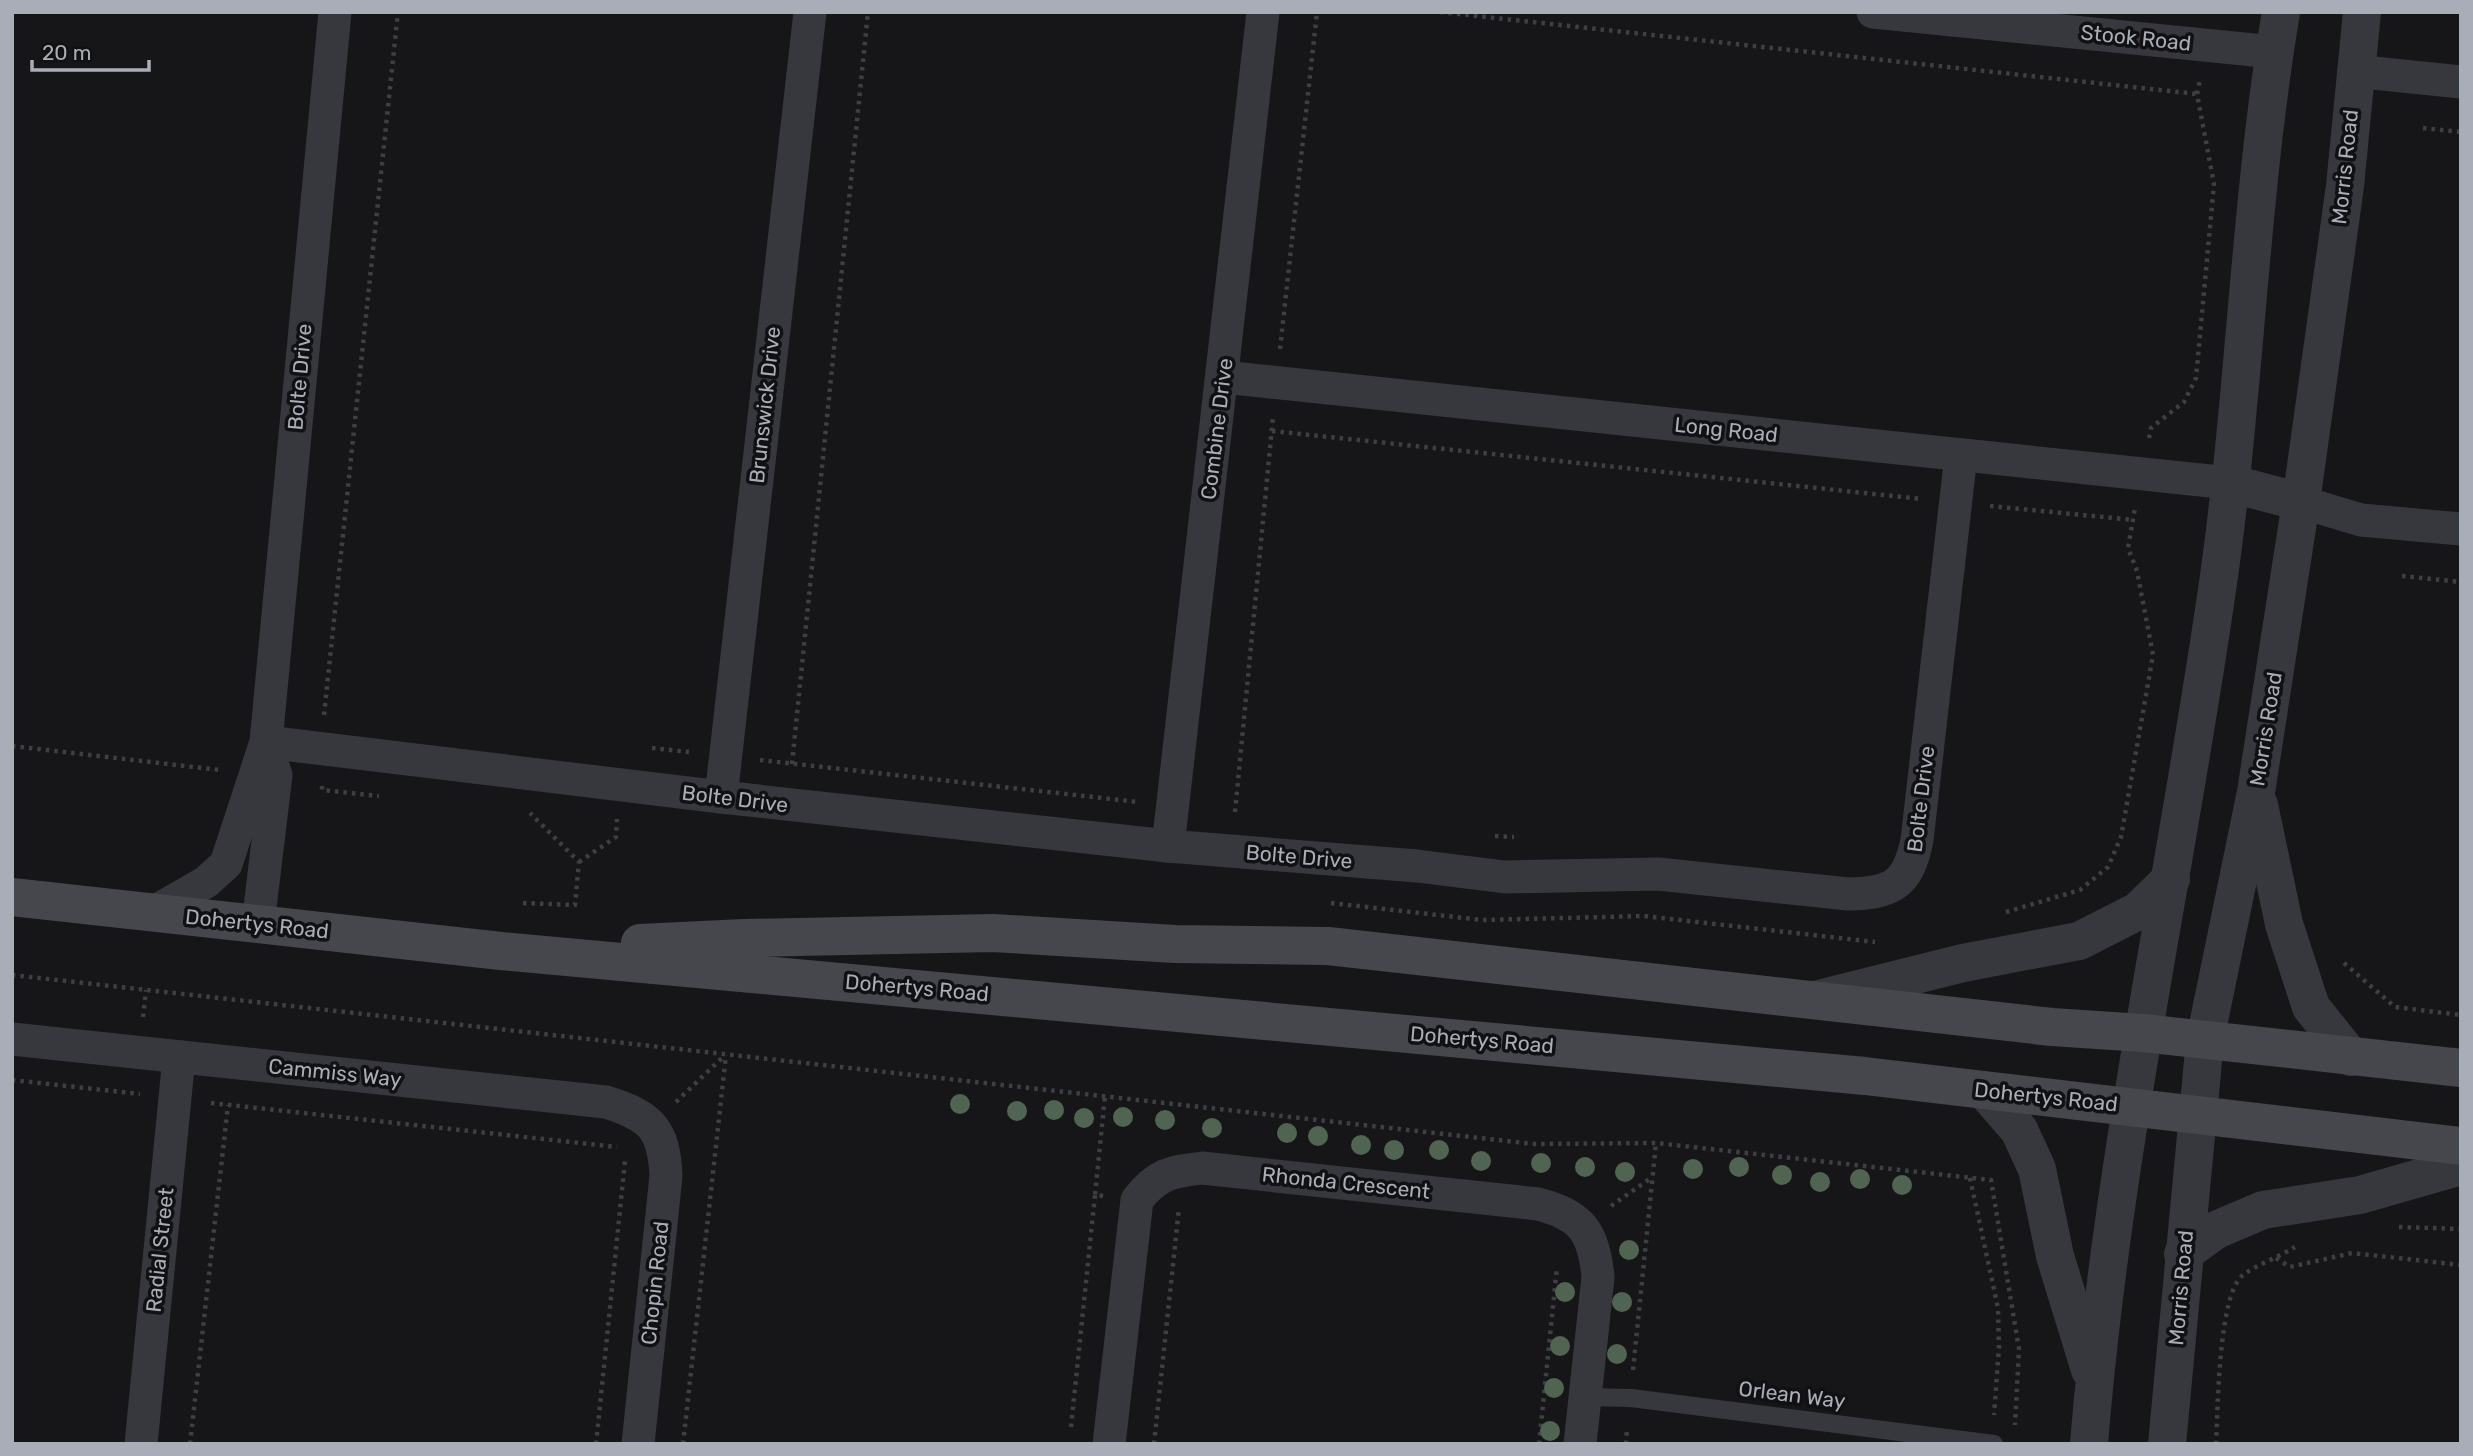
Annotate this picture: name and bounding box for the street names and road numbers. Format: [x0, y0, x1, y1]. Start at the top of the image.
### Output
street label: Stook Road [2080, 19, 2193, 56]
street label: Morris Road [2326, 108, 2363, 226]
street label: Bolte Drive [282, 323, 317, 431]
street label: Brunswick Drive [744, 325, 785, 485]
street label: Combine Drive [1195, 357, 1238, 501]
street label: Long Road [1673, 412, 1779, 447]
street label: Morris Road [2244, 670, 2287, 788]
street label: Bolte Drive [1902, 744, 1939, 853]
street label: Bolte Drive [681, 780, 790, 817]
street label: Bolte Drive [1245, 839, 1353, 874]
street label: Dohertys Road [184, 904, 330, 943]
street label: Dohertys Road [844, 969, 990, 1006]
street label: Dohertys Road [1409, 1021, 1555, 1058]
street label: Cammiss Way [267, 1053, 403, 1092]
street label: Dohertys Road [1973, 1077, 2119, 1116]
street label: Rhonda Crescent [1261, 1161, 1431, 1204]
street label: Radial Street [141, 1186, 178, 1314]
street label: Chopin Road [636, 1220, 673, 1346]
street label: Morris Road [2163, 1229, 2198, 1347]
street label: Orlean Way [1737, 1376, 1847, 1414]

